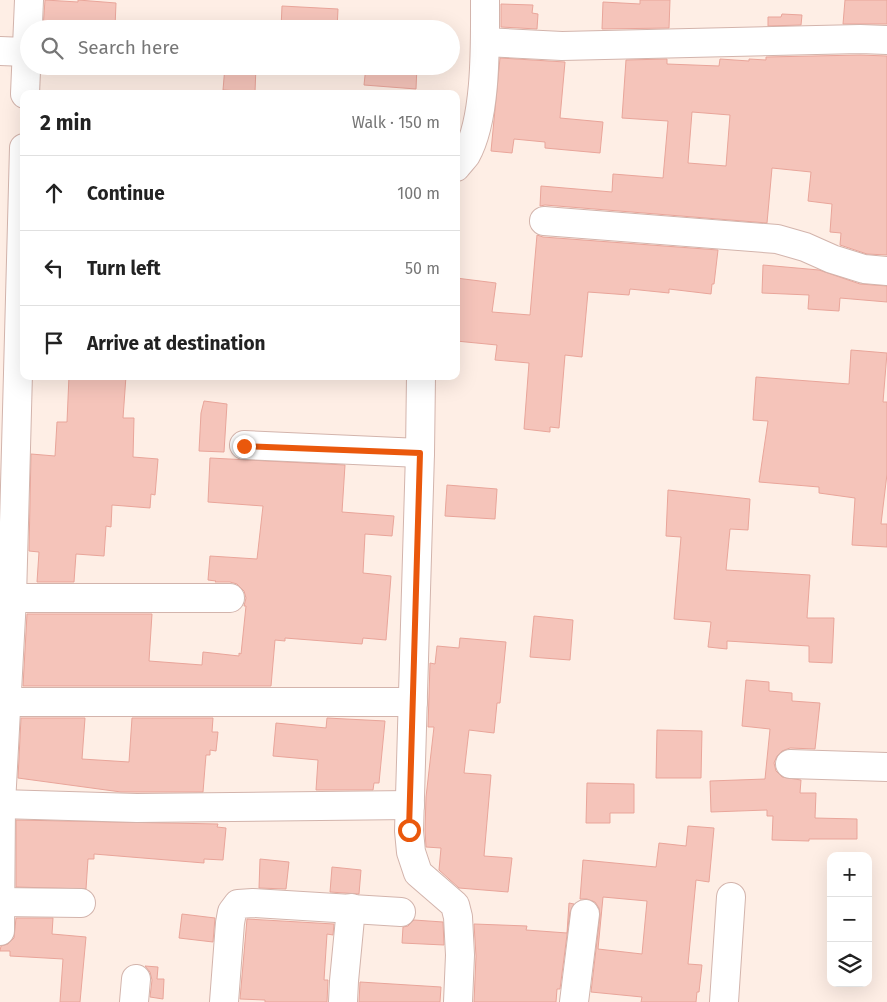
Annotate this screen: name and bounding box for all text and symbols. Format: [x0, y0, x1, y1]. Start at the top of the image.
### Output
search box [20, 20, 460, 75]
icon: search [38, 34, 66, 62]
text: Search here [78, 36, 179, 59]
text: 2 min [40, 110, 92, 136]
text: Walk · 150 m [352, 113, 440, 132]
icon: ahead [40, 179, 68, 207]
text: Continue [87, 182, 165, 205]
text: 100 m [397, 184, 440, 203]
icon: left [40, 254, 68, 282]
text: Turn left [87, 257, 161, 280]
text: 50 m [405, 259, 440, 278]
icon: arrive [40, 329, 68, 357]
text: Arrive at destination [87, 332, 266, 355]
route end [233, 435, 256, 458]
route start [398, 819, 421, 842]
map controls [827, 852, 872, 987]
button: + [827, 852, 872, 897]
button: − [827, 897, 872, 942]
button: layers [827, 942, 872, 987]

